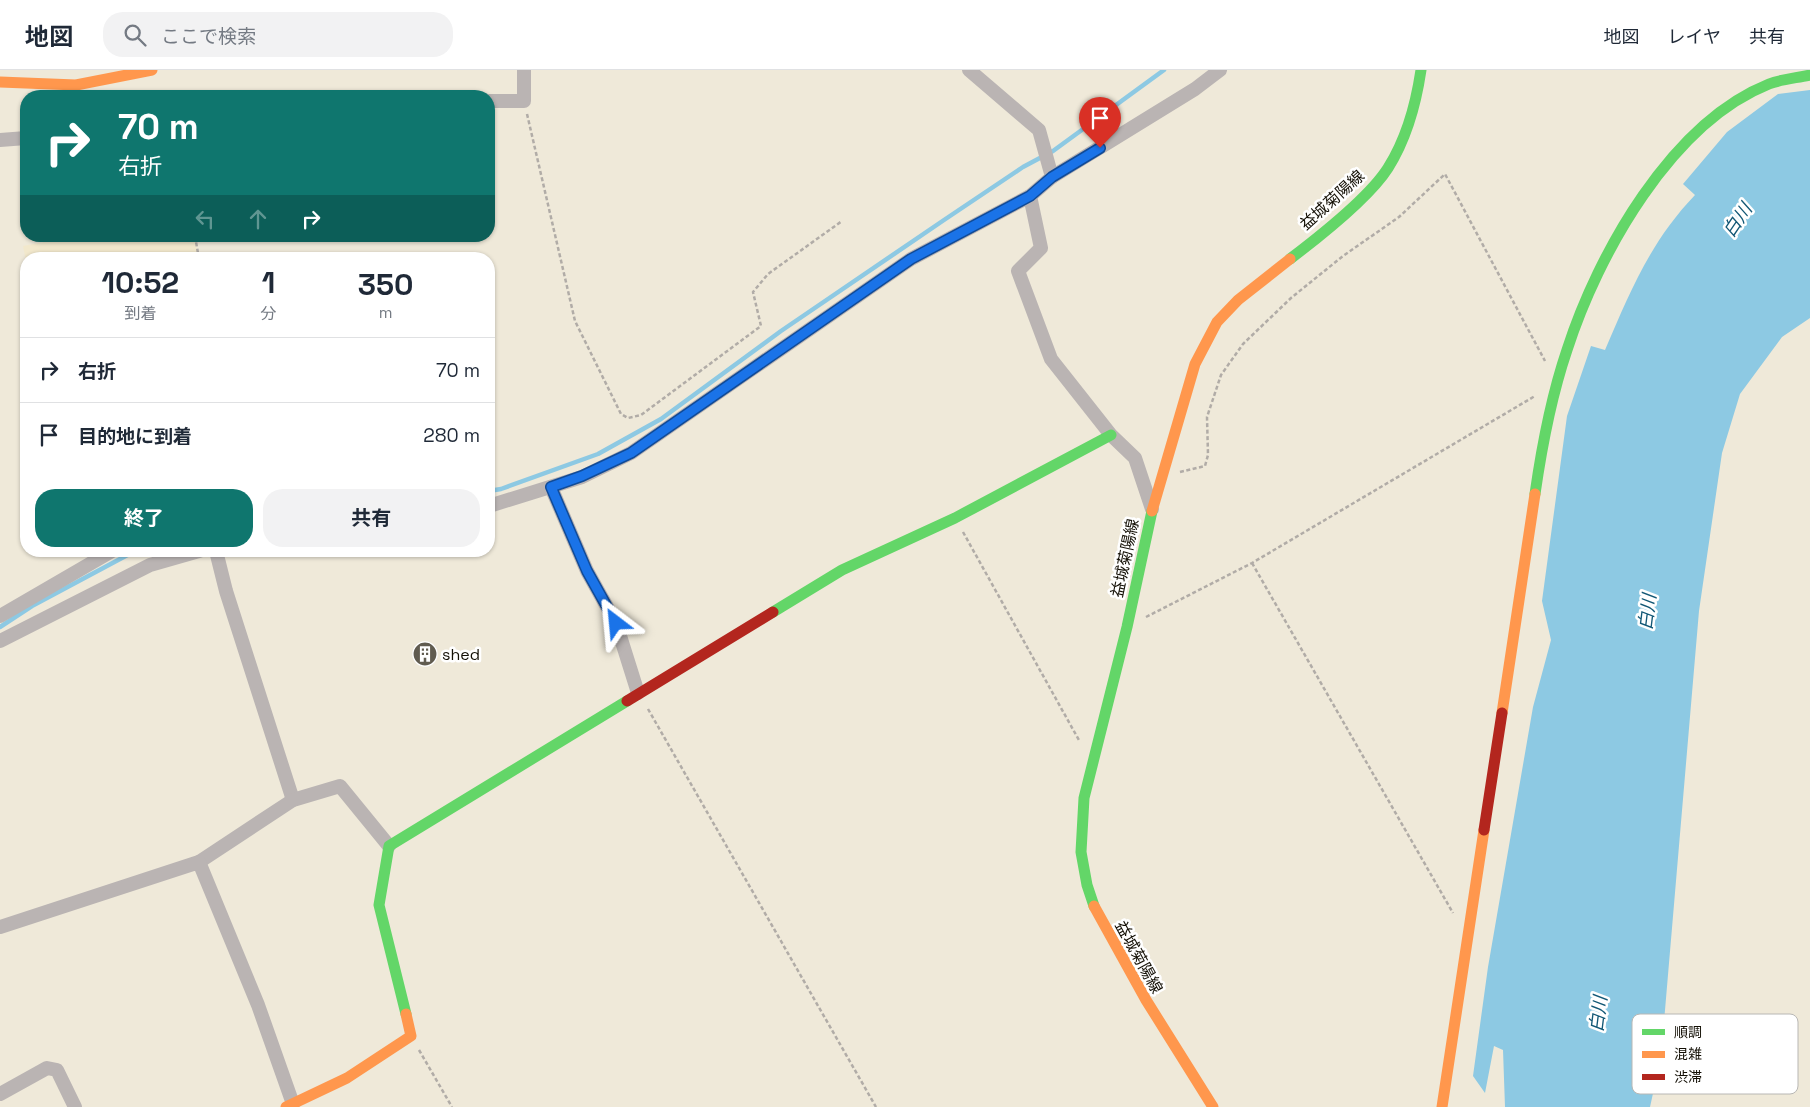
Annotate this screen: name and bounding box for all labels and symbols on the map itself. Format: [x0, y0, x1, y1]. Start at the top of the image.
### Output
pin [1079, 97, 1121, 148]
street label: 益城菊陽線 [1295, 165, 1369, 235]
water label: 白川 [1717, 197, 1758, 241]
street label: 益城菊陽線 [1106, 517, 1144, 599]
water label: 白川 [1633, 591, 1661, 631]
position arrow [589, 596, 641, 648]
building icon: shed [412, 641, 438, 667]
place label: shed [442, 644, 480, 665]
street label: 益城菊陽線 [1110, 917, 1168, 997]
water label: 白川 [1584, 993, 1612, 1033]
legend [1632, 1014, 1798, 1094]
text: 順調 [1674, 1023, 1702, 1041]
text: 混雑 [1674, 1045, 1702, 1063]
text: 渋滞 [1674, 1068, 1702, 1086]

